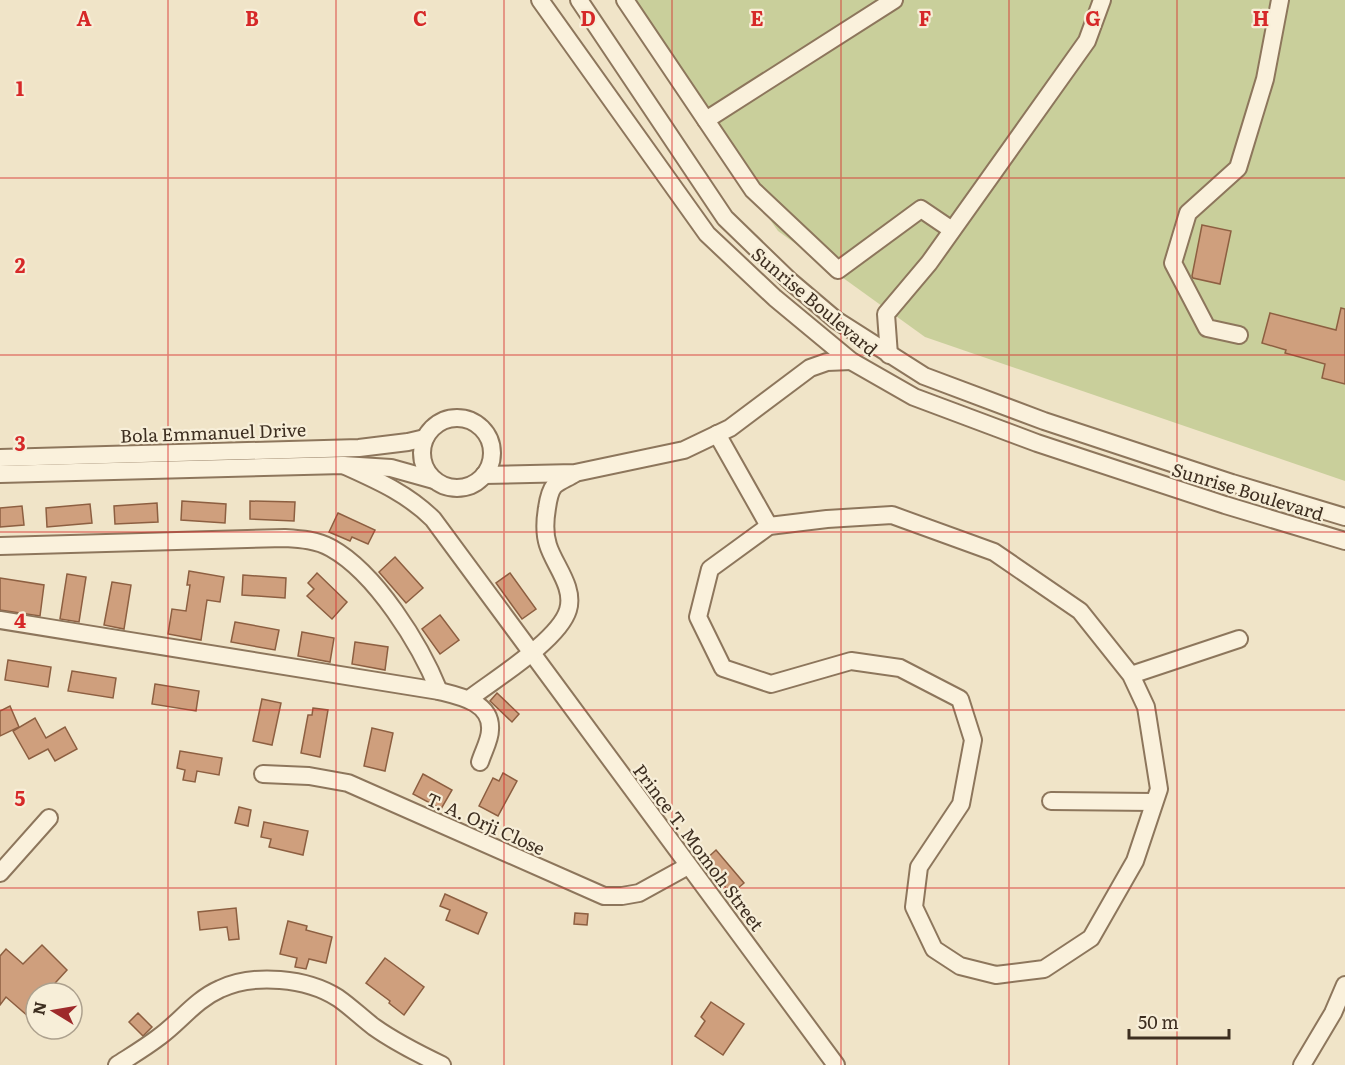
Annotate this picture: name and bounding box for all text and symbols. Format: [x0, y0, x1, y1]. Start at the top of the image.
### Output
text: A [76, 2, 92, 32]
text: B [245, 2, 259, 32]
text: C [413, 2, 427, 32]
text: D [580, 2, 596, 32]
text: E [750, 2, 764, 32]
text: F [919, 2, 932, 32]
text: G [1085, 2, 1101, 32]
text: H [1253, 2, 1269, 32]
text: 1 [16, 72, 24, 102]
street label: Sunrise Boulevard [746, 240, 884, 362]
text: 2 [15, 249, 26, 279]
street label: Bola Emmanuel Drive [120, 415, 306, 449]
text: 3 [14, 427, 26, 457]
street label: Sunrise Boulevard [1169, 455, 1327, 527]
text: 4 [14, 604, 26, 634]
street label: Prince T. Momoh Street [627, 758, 771, 937]
text: 5 [15, 782, 26, 812]
street label: T. A. Orji Close [422, 785, 550, 861]
north arrow [24, 981, 84, 1041]
text: N [25, 999, 51, 1017]
scale bar [1129, 1002, 1230, 1040]
text: 50 m [1138, 1008, 1179, 1035]

